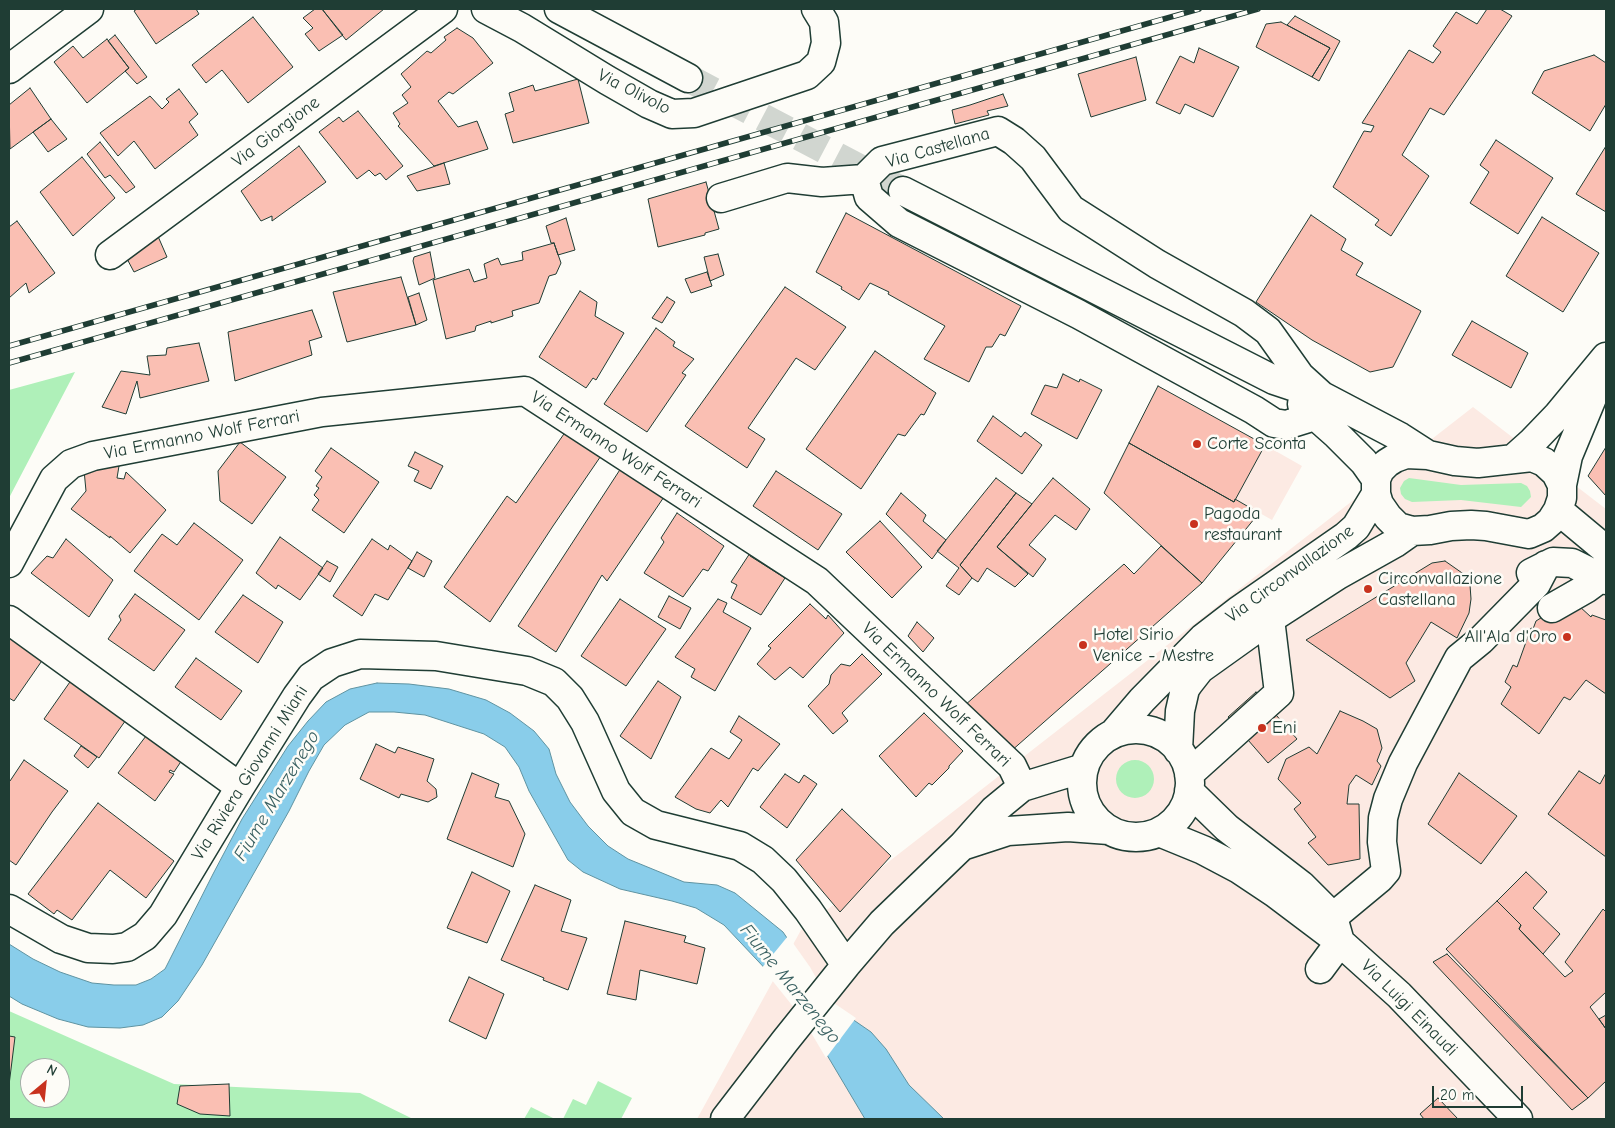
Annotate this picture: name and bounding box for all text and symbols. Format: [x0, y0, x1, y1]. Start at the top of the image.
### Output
street label: Via Olivolo [594, 64, 674, 120]
street label: Via Giorgione [228, 92, 324, 172]
street label: Via Castellana [884, 123, 992, 173]
street label: Via Ermanno Wolf Ferrari [527, 387, 705, 513]
street label: Via Ermanno Wolf Ferrari [102, 405, 302, 465]
place label: Corte Sconta [1207, 433, 1306, 455]
marker: Corte Sconta [1191, 438, 1203, 450]
place label: Pagoda restaurant [1204, 503, 1282, 546]
marker: Pagoda restaurant [1188, 518, 1200, 530]
street label: Via Circonvallazione [1222, 520, 1358, 628]
place label: Circonvallazione Castellana [1378, 568, 1502, 610]
marker: Circonvallazione Castellana [1362, 583, 1374, 595]
street label: Via Ermanno Wolf Ferrari [857, 618, 1015, 772]
place label: Hotel Sirio Venice - Mestre [1093, 624, 1214, 666]
place label: All'Ala d'Oro [1464, 626, 1557, 648]
marker: All'Ala d'Oro [1561, 631, 1573, 643]
marker: Hotel Sirio Venice - Mestre [1077, 639, 1089, 651]
street label: Via Riviera Giovanni Miani [187, 682, 313, 864]
place label: Eni [1272, 717, 1297, 739]
marker: Eni [1256, 722, 1268, 734]
water label: Fiume Marzenego [229, 727, 325, 865]
water label: Fiume Marzenego [735, 919, 845, 1049]
street label: Via Luigi Einaudi [1356, 955, 1462, 1061]
north arrow [20, 1058, 70, 1108]
text: N [44, 1061, 60, 1080]
scale bar [1435, 1076, 1526, 1108]
text: 20 m [1440, 1086, 1474, 1104]

